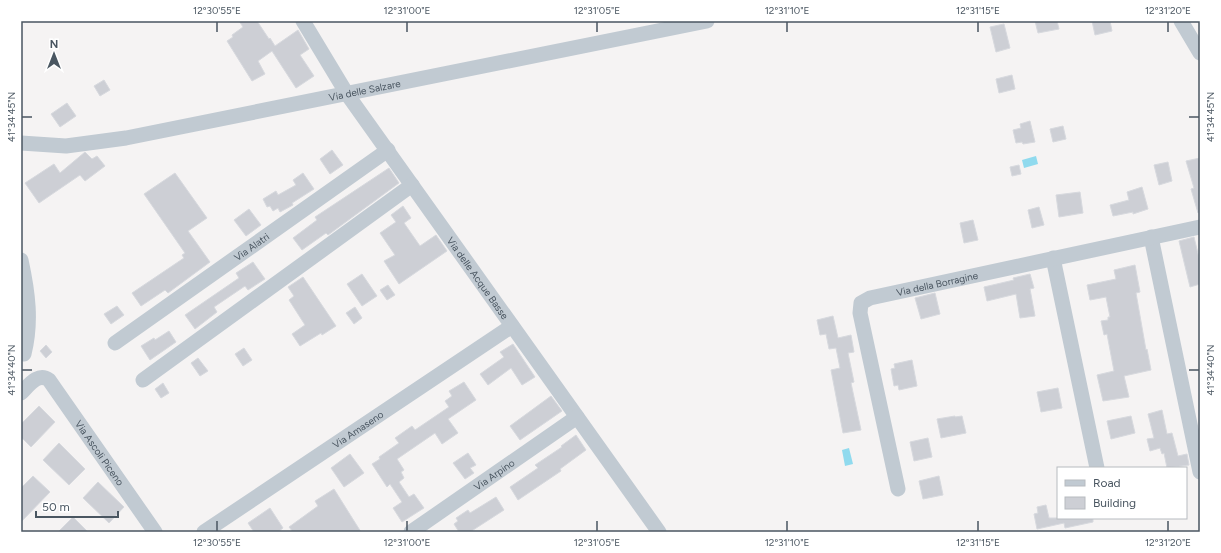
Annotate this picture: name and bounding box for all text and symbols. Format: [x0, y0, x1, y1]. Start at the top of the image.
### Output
text: 12°30'55"E [193, 4, 241, 17]
text: 12°31'00"E [384, 4, 431, 17]
text: 12°31'05"E [574, 4, 620, 17]
text: 12°31'10"E [765, 4, 809, 17]
text: 12°31'15"E [956, 4, 1000, 17]
text: 12°31'20"E [1145, 4, 1191, 17]
north arrow [34, 34, 74, 74]
text: N [50, 38, 58, 51]
street label: Via delle Salzare [328, 77, 402, 104]
text: 41°34'45"N [5, 92, 18, 142]
text: 41°34'45"N [1204, 92, 1217, 142]
street label: Via Alatri [231, 230, 272, 264]
street label: Via delle Acque Basse [444, 234, 512, 322]
street label: Via della Borragine [895, 269, 980, 299]
text: 41°34'40"N [5, 344, 18, 396]
text: 41°34'40"N [1204, 344, 1217, 396]
street label: Via Amaseno [330, 408, 386, 451]
street label: Via Ascoli Piceno [72, 418, 127, 489]
street label: Via Arpino [471, 456, 517, 494]
legend [1057, 467, 1187, 519]
text: Road [1093, 476, 1121, 490]
scale bar [36, 493, 118, 519]
text: Building [1093, 496, 1136, 510]
text: 50 m [42, 500, 70, 514]
text: 12°30'55"E [193, 536, 241, 549]
text: 12°31'00"E [384, 536, 431, 549]
text: 12°31'05"E [574, 536, 620, 549]
text: 12°31'10"E [765, 536, 809, 549]
text: 12°31'15"E [956, 536, 1000, 549]
text: 12°31'20"E [1145, 536, 1191, 549]

